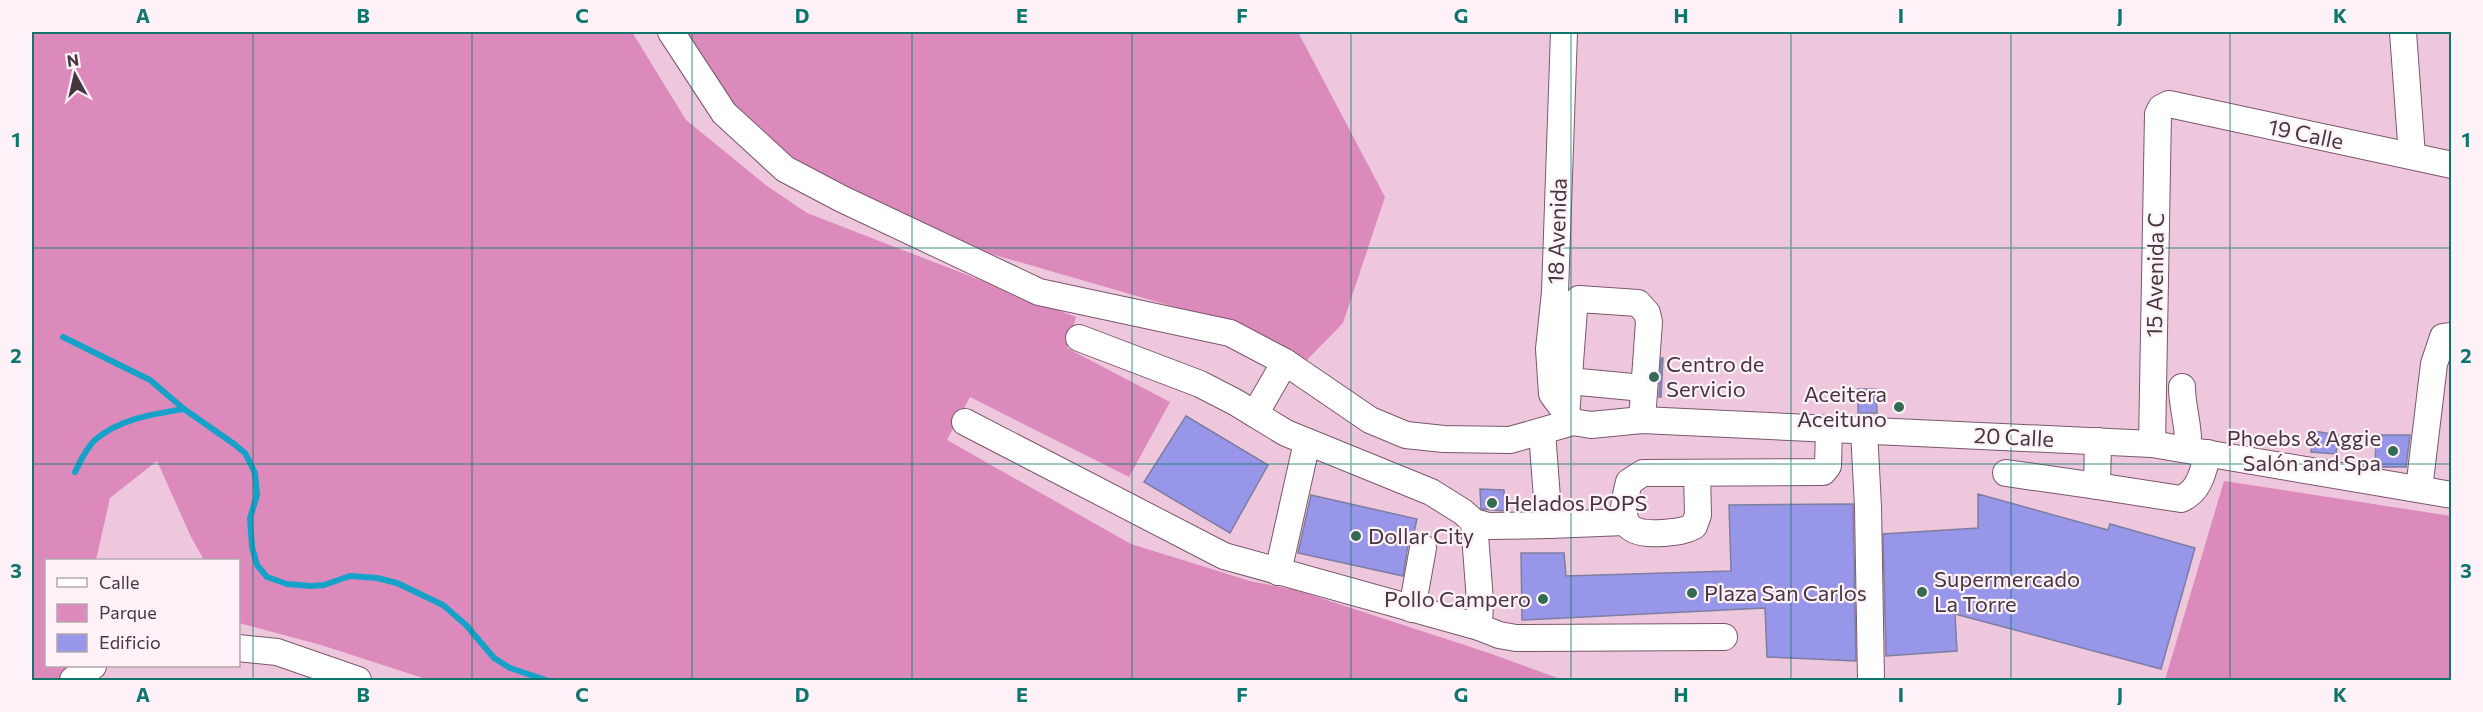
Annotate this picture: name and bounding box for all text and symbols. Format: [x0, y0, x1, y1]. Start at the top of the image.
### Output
text: A [136, 3, 150, 27]
text: B [356, 3, 370, 27]
text: C [575, 3, 589, 27]
text: D [795, 3, 809, 27]
text: E [1016, 3, 1028, 27]
text: F [1236, 3, 1248, 27]
text: G [1454, 3, 1468, 27]
text: H [1674, 3, 1689, 27]
text: I [1898, 3, 1904, 27]
text: J [2117, 3, 2123, 27]
text: K [2333, 3, 2347, 27]
north arrow [45, 45, 105, 105]
text: N [66, 49, 80, 70]
street label: 19 Calle [2266, 112, 2346, 155]
text: 1 [11, 127, 21, 151]
text: 1 [2461, 127, 2471, 151]
street label: 18 Avenida [1541, 177, 1572, 285]
street label: 15 Avenida C [2140, 212, 2169, 338]
text: 2 [10, 343, 22, 367]
text: 2 [2460, 343, 2472, 367]
place label: Centro de Servicio [1666, 350, 1764, 402]
marker: Centro de Servicio [1647, 370, 1661, 384]
place label: Aceitera Aceituno [1797, 380, 1887, 432]
marker: Aceitera Aceituno [1892, 400, 1906, 414]
street label: 20 Calle [1973, 421, 2055, 452]
place label: Phoebs & Aggie Salón and Spa [2227, 424, 2381, 476]
marker: Phoebs & Aggie Salón and Spa [2386, 444, 2400, 458]
place label: Helados POPS [1504, 489, 1648, 516]
marker: Helados POPS [1485, 496, 1499, 510]
place label: Dollar City [1368, 522, 1474, 549]
marker: Dollar City [1349, 529, 1363, 543]
text: 3 [10, 558, 22, 582]
text: 3 [2460, 558, 2472, 582]
legend [45, 559, 240, 667]
place label: Supermercado La Torre [1934, 565, 2080, 617]
text: Calle [99, 571, 139, 593]
place label: Plaza San Carlos [1704, 579, 1867, 606]
place label: Pollo Campero [1384, 585, 1531, 612]
marker: Supermercado La Torre [1915, 585, 1929, 599]
marker: Plaza San Carlos [1685, 586, 1699, 600]
marker: Pollo Campero [1536, 592, 1550, 606]
text: Parque [99, 601, 157, 623]
text: Edificio [99, 631, 161, 653]
text: A [136, 682, 150, 706]
text: B [356, 682, 370, 706]
text: C [575, 682, 589, 706]
text: D [795, 682, 809, 706]
text: E [1016, 682, 1028, 706]
text: F [1236, 682, 1248, 706]
text: G [1454, 682, 1468, 706]
text: H [1674, 682, 1689, 706]
text: I [1898, 682, 1904, 706]
text: J [2117, 682, 2123, 706]
text: K [2333, 682, 2347, 706]

